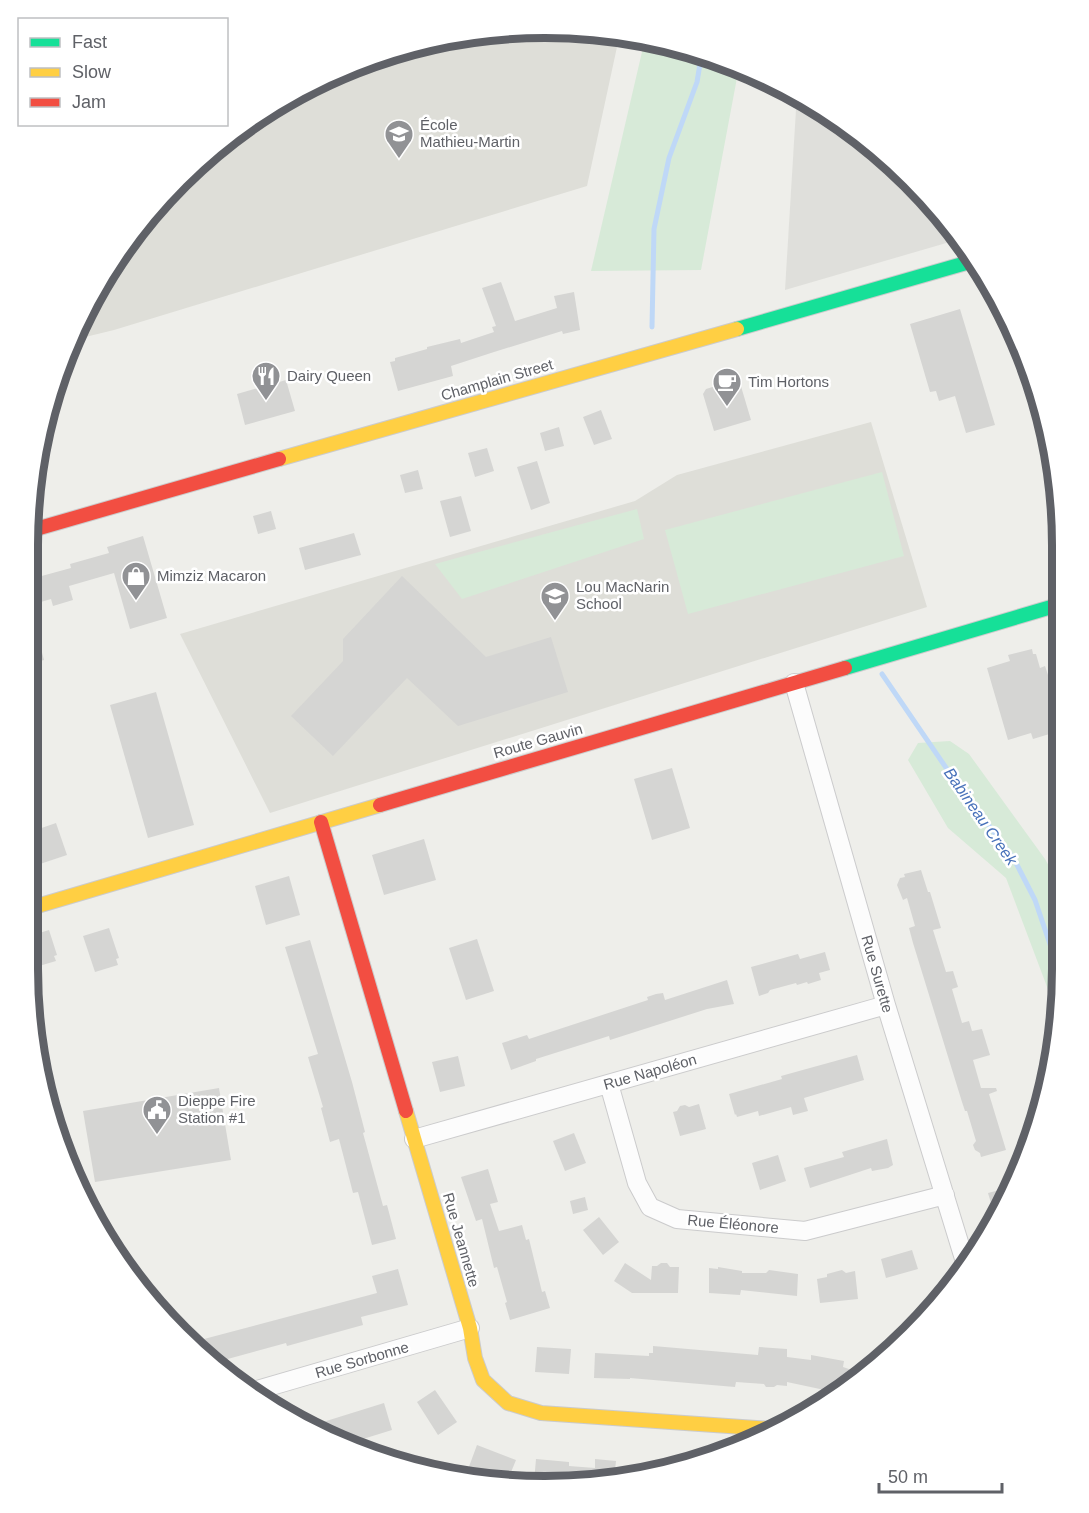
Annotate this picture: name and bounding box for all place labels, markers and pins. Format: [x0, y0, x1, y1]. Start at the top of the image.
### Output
place label: École Mathieu-Martin [420, 116, 520, 150]
school or university icon: École Mathieu-Martin [383, 118, 415, 160]
restaurant icon: Dairy Queen [250, 360, 282, 402]
cafe icon: Tim Hortons [711, 366, 743, 408]
place label: Dairy Queen [287, 367, 371, 384]
place label: Tim Hortons [748, 373, 829, 390]
shop icon: Mimziz Macaron [120, 560, 152, 602]
place label: Mimziz Macaron [157, 567, 266, 584]
place label: Lou MacNarin School [576, 578, 669, 612]
school or university icon: Lou MacNarin School [539, 580, 571, 622]
place label: Dieppe Fire Station #1 [178, 1092, 256, 1126]
public building icon: Dieppe Fire Station #1 [141, 1094, 173, 1136]

